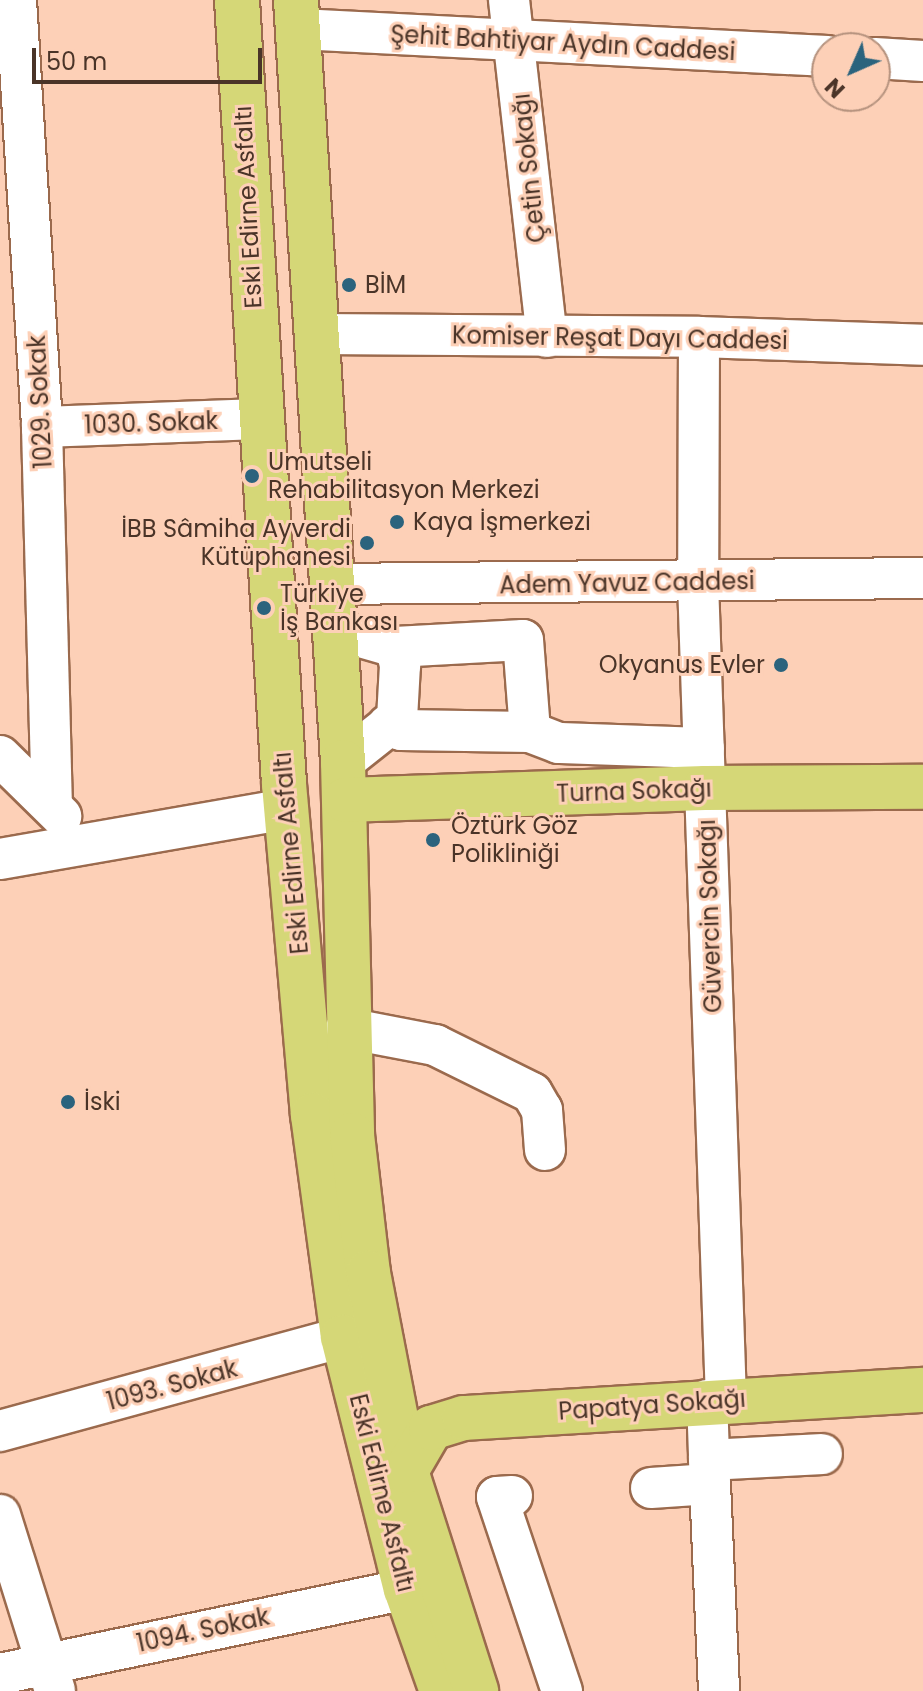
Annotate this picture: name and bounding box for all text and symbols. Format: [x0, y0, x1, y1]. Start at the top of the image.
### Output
street label: Şehit Bahtiyar Aydın Caddesi [390, 20, 736, 66]
scale bar [36, 32, 266, 82]
north arrow [811, 32, 891, 112]
text: 50 m [46, 45, 107, 78]
text: N [818, 71, 852, 105]
street label: Çetin Sokağı [507, 92, 551, 244]
street label: Eski Edirne Asfaltı [228, 105, 268, 309]
place label: BİM [365, 271, 406, 299]
marker: BİM [340, 276, 358, 294]
street label: Komiser Reşat Dayı Caddesi [452, 321, 788, 355]
street label: 1029. Sokak [22, 335, 58, 469]
street label: 1030. Sokak [84, 406, 218, 440]
place label: Umutseli Rehabilitasyon Merkezi [268, 448, 540, 504]
marker: Umutseli Rehabilitasyon Merkezi [243, 467, 261, 485]
place label: Kaya İşmerkezi [413, 508, 591, 536]
marker: Kaya İşmerkezi [388, 513, 406, 531]
place label: İBB Sâmiha Ayverdi Kütüphanesi [121, 515, 351, 571]
marker: İBB Sâmiha Ayverdi Kütüphanesi [358, 534, 376, 552]
street label: Adem Yavuz Caddesi [499, 566, 755, 600]
place label: Türkiye İş Bankası [280, 580, 398, 636]
marker: Türkiye İş Bankası [255, 599, 273, 617]
place label: Okyanus Evler [599, 651, 765, 679]
marker: Okyanus Evler [772, 656, 790, 674]
street label: Eski Edirne Asfaltı [268, 751, 314, 955]
street label: Turna Sokağı [556, 774, 712, 808]
place label: Öztürk Göz Polikliniği [451, 812, 578, 868]
street label: Güvercin Sokağı [692, 819, 728, 1013]
marker: Öztürk Göz Polikliniği [422, 829, 444, 851]
place label: İski [84, 1088, 121, 1116]
marker: İski [59, 1093, 77, 1111]
street label: 1093. Sokak [104, 1354, 240, 1416]
street label: Papatya Sokağı [557, 1384, 747, 1426]
street label: Eski Edirne Asfaltı [343, 1391, 421, 1595]
street label: 1094. Sokak [134, 1602, 272, 1658]

